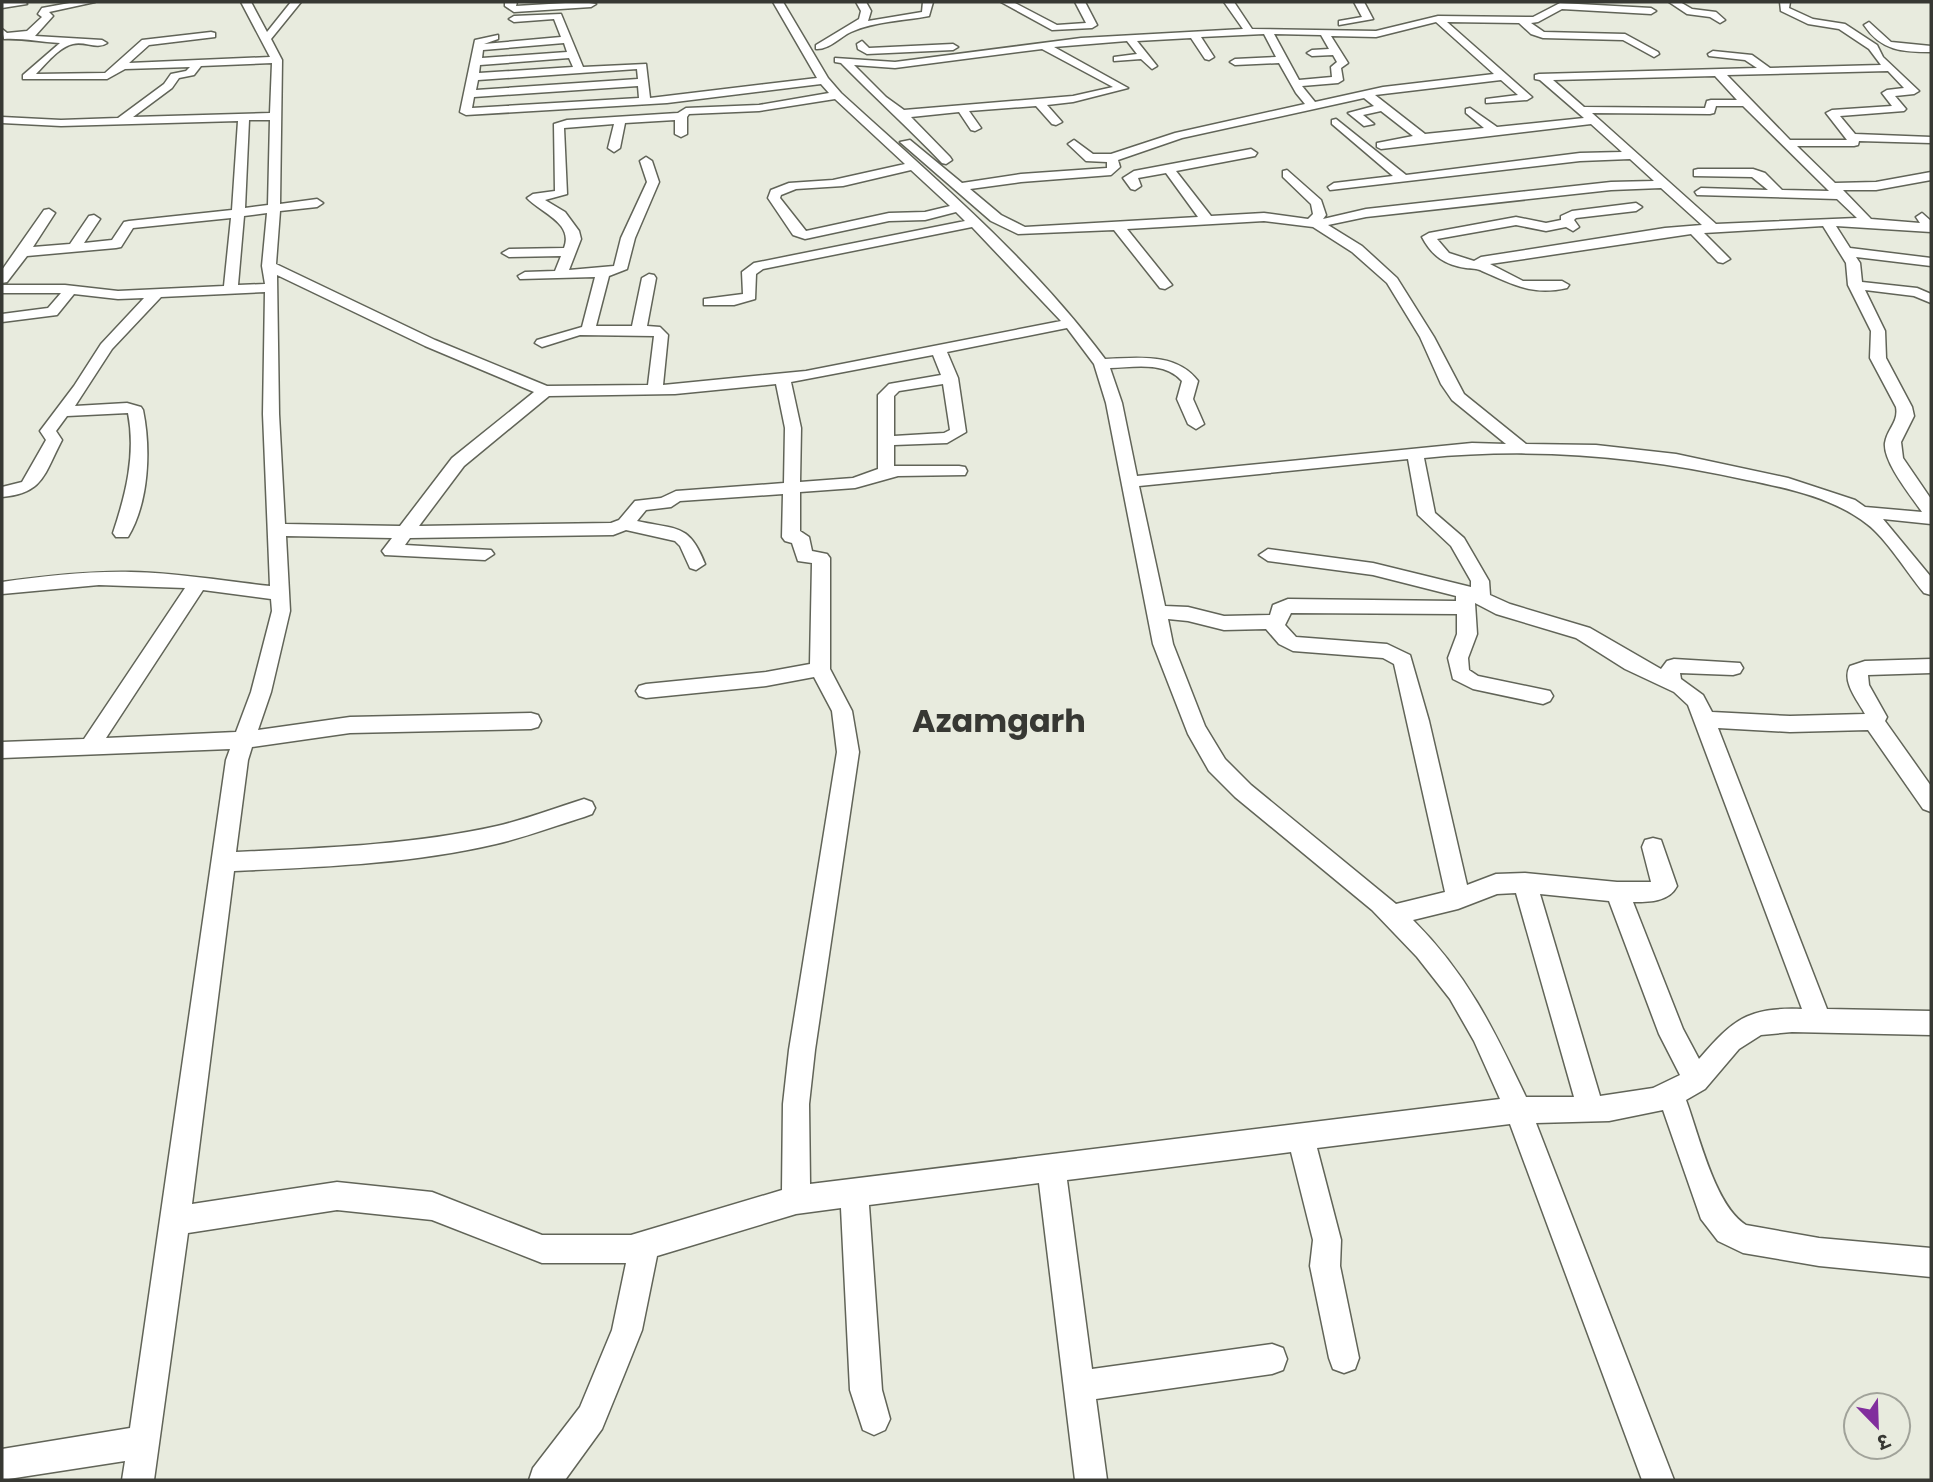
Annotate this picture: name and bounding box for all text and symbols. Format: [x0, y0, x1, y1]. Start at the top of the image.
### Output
district label: Azamgarh [912, 698, 1086, 743]
north arrow [1842, 1391, 1912, 1461]
text: उ [1872, 1426, 1895, 1456]

